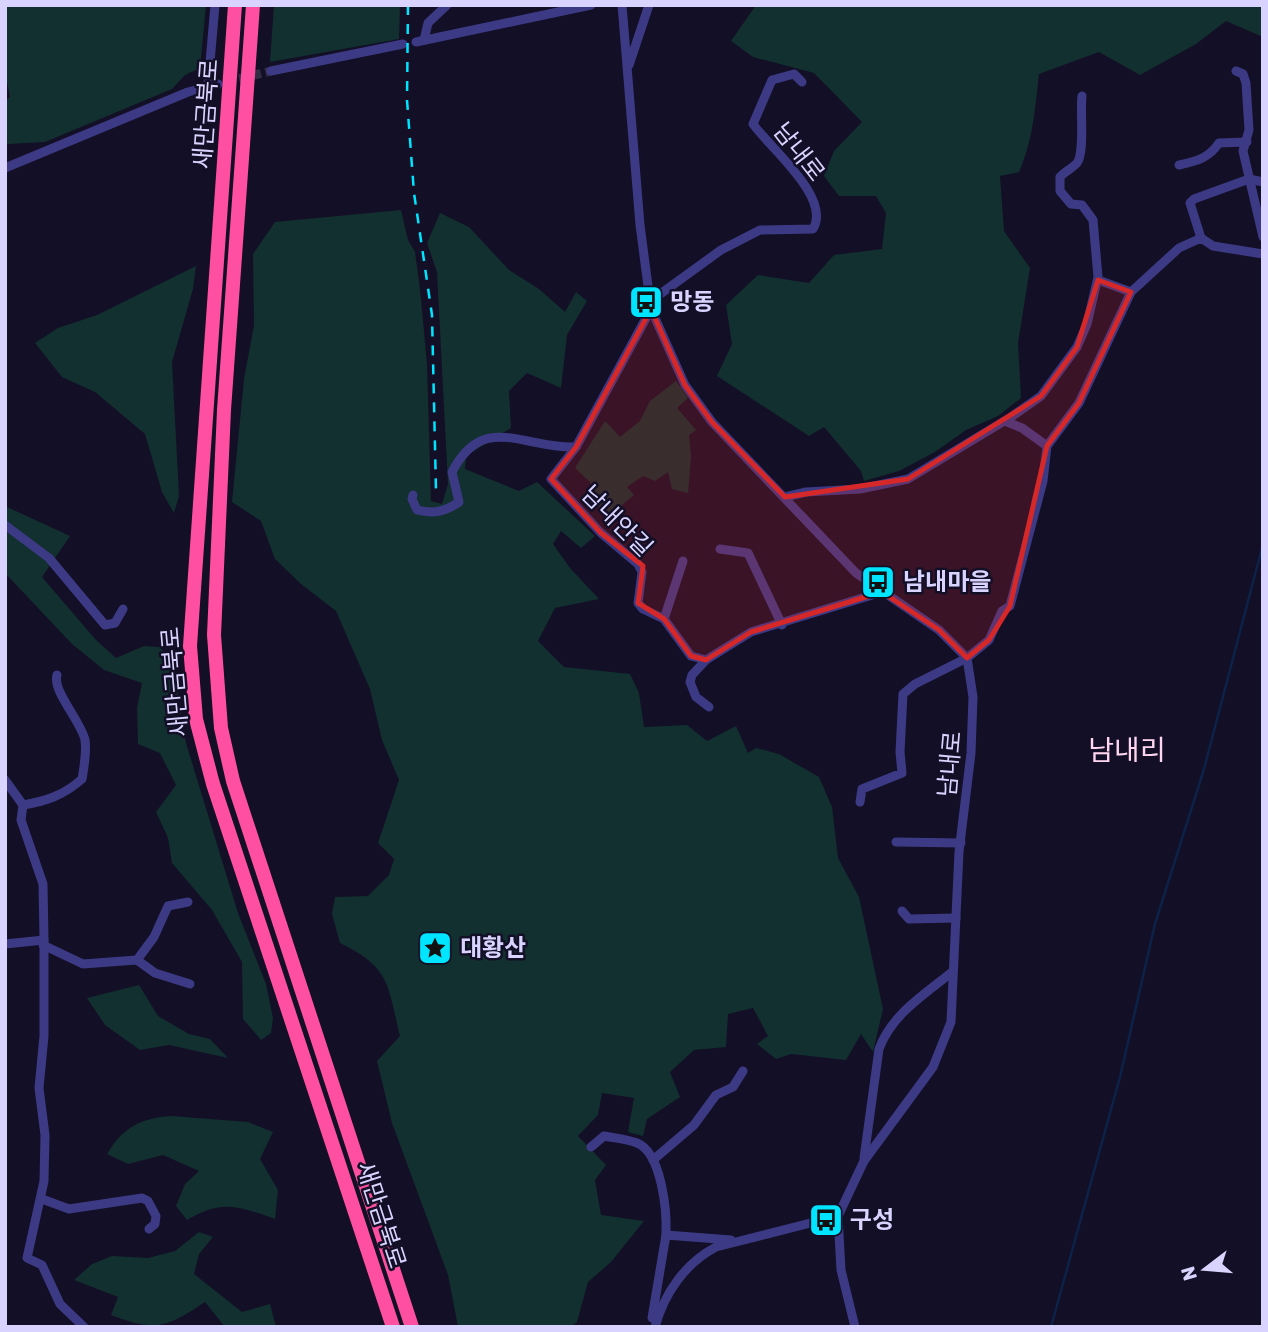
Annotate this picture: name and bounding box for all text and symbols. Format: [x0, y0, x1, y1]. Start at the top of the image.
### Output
street label: 새만금북로 [188, 58, 224, 170]
street label: 남내로 [768, 117, 830, 187]
bus stop icon: 망동 [627, 283, 665, 321]
place label: 망동 [670, 288, 714, 316]
street label: 남내안길 [576, 480, 658, 562]
bus stop icon: 남내마을 [859, 563, 897, 601]
place label: 남내마을 [903, 568, 991, 596]
street label: 새만금북로 [156, 626, 194, 738]
street label: 남내로 [933, 730, 967, 798]
district label: 남내리 [1088, 734, 1166, 767]
place icon: 대황산 [416, 929, 454, 967]
place label: 대황산 [460, 934, 526, 962]
street label: 새만금북로 [351, 1158, 411, 1272]
bus stop icon: 구성 [807, 1201, 845, 1239]
place label: 구성 [850, 1206, 894, 1234]
north arrow [1170, 1234, 1240, 1304]
text: N [1176, 1264, 1202, 1283]

